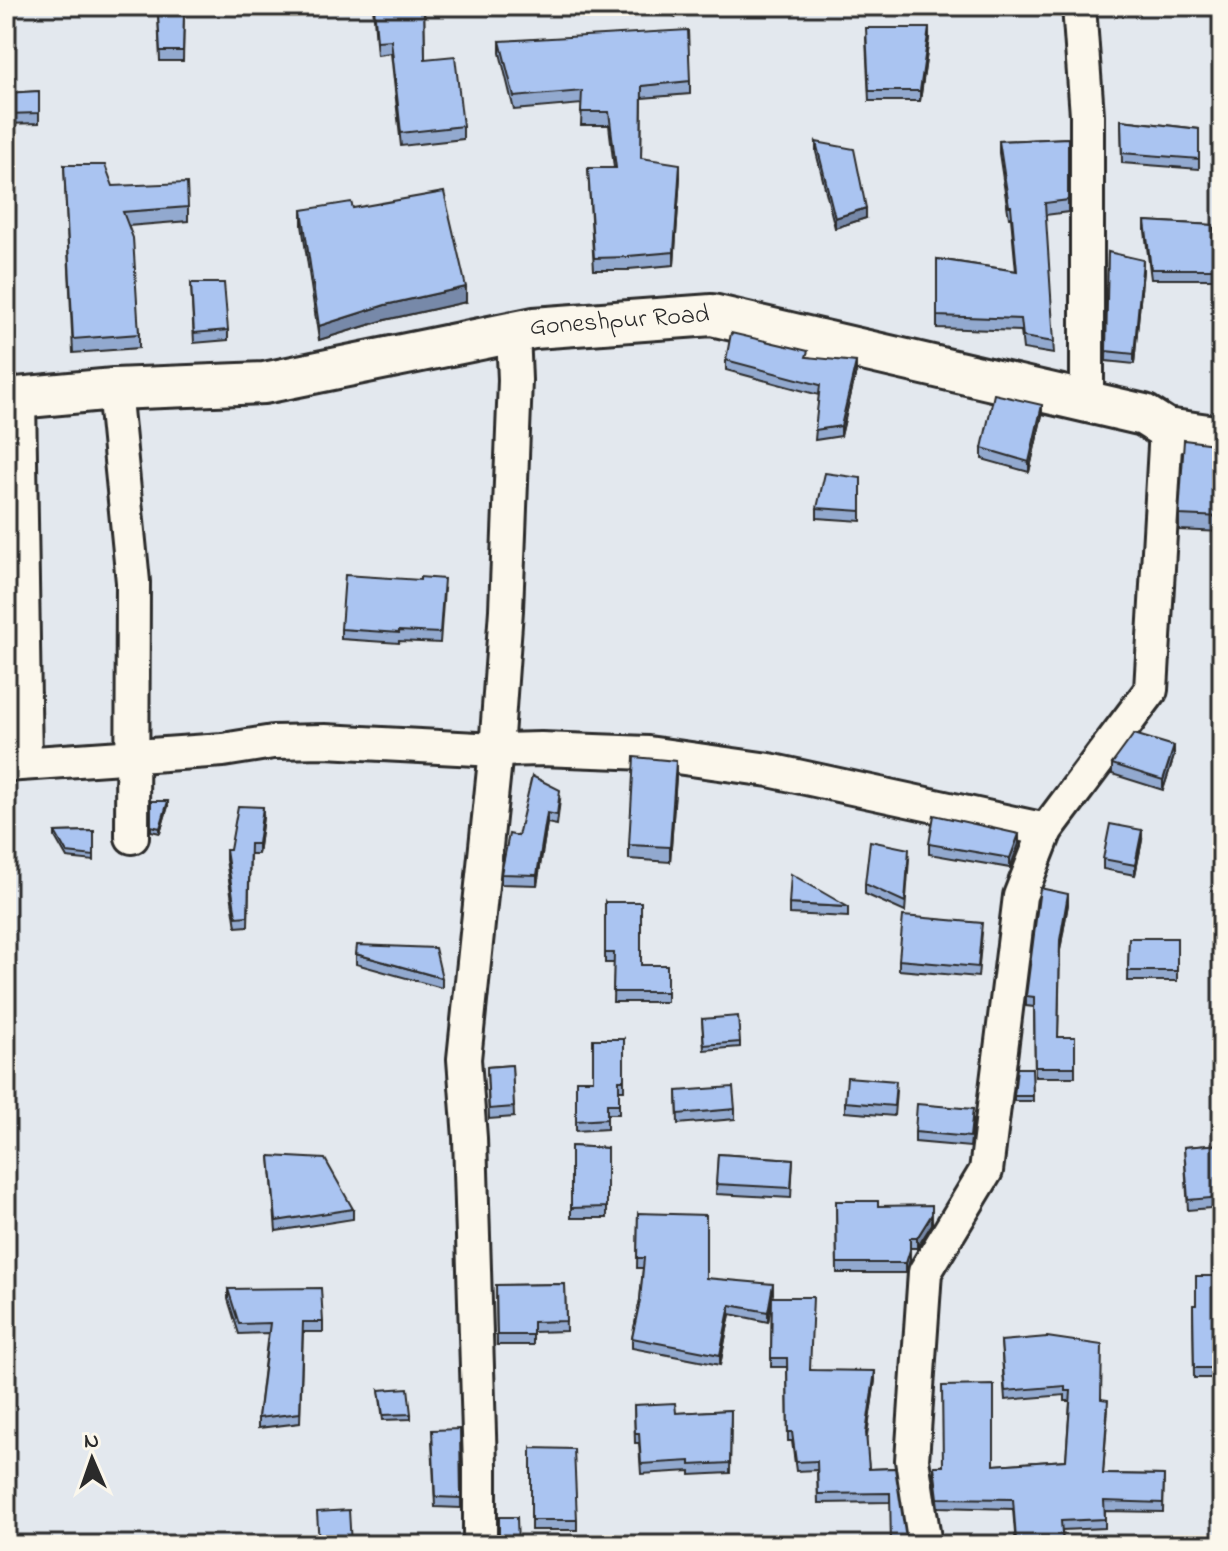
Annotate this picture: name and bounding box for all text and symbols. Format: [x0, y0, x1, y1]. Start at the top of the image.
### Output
street label: Goneshpur Road [528, 296, 711, 347]
north arrow [52, 1419, 132, 1499]
text: N [83, 1426, 99, 1458]

